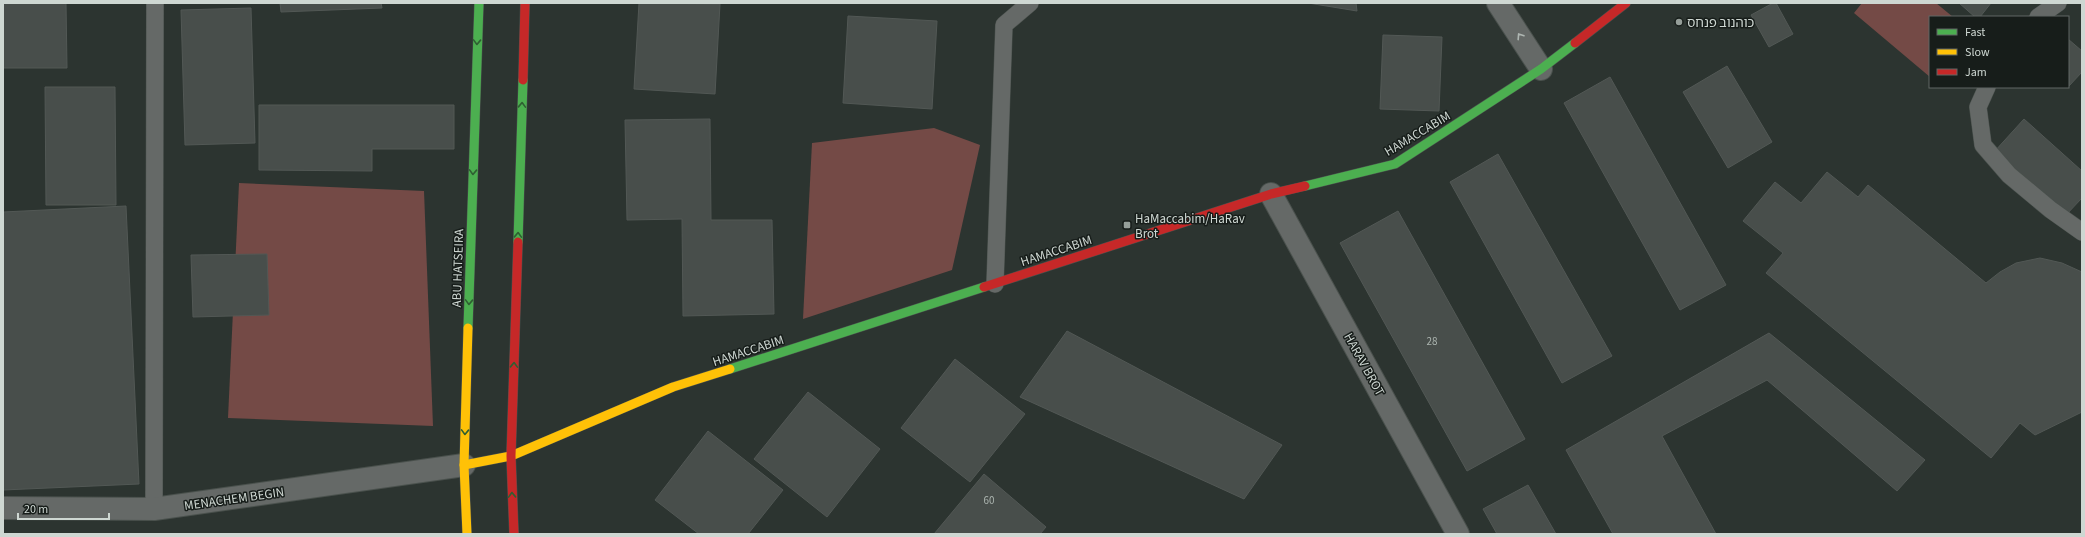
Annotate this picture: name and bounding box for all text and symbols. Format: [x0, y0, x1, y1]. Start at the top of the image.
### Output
place label: כוהנוב פנחס [1687, 14, 1755, 32]
legend [1929, 16, 2069, 88]
marker: כוהנוב פנחס [1674, 17, 1684, 27]
text: Fast [1965, 24, 1985, 41]
one-way arrow [1517, 34, 1524, 41]
one-way arrow [473, 39, 482, 45]
text: Slow [1965, 44, 1990, 61]
text: Jam [1965, 64, 1987, 81]
one-way arrow [517, 102, 526, 108]
street label: HAMACCABIM [1381, 107, 1454, 161]
one-way arrow [469, 169, 478, 175]
place label: HaMaccabim/HaRav Brot [1135, 210, 1245, 243]
marker: HaMaccabim/HaRav Brot [1122, 220, 1132, 230]
street label: ABU HATSEIRA [448, 228, 468, 308]
street label: HAMACCABIM [1018, 231, 1094, 271]
one-way arrow [513, 232, 522, 238]
one-way arrow [465, 299, 474, 305]
street label: HARAV BROT [1339, 330, 1389, 399]
street label: HAMACCABIM [710, 331, 786, 371]
house number: 28 [1427, 334, 1438, 349]
one-way arrow [510, 362, 518, 368]
one-way arrow [461, 429, 469, 435]
street label: MENACHEM BEGIN [183, 483, 285, 515]
one-way arrow [508, 492, 517, 498]
house number: 60 [984, 493, 994, 508]
scale bar [18, 495, 109, 521]
text: 20 m [24, 501, 48, 518]

